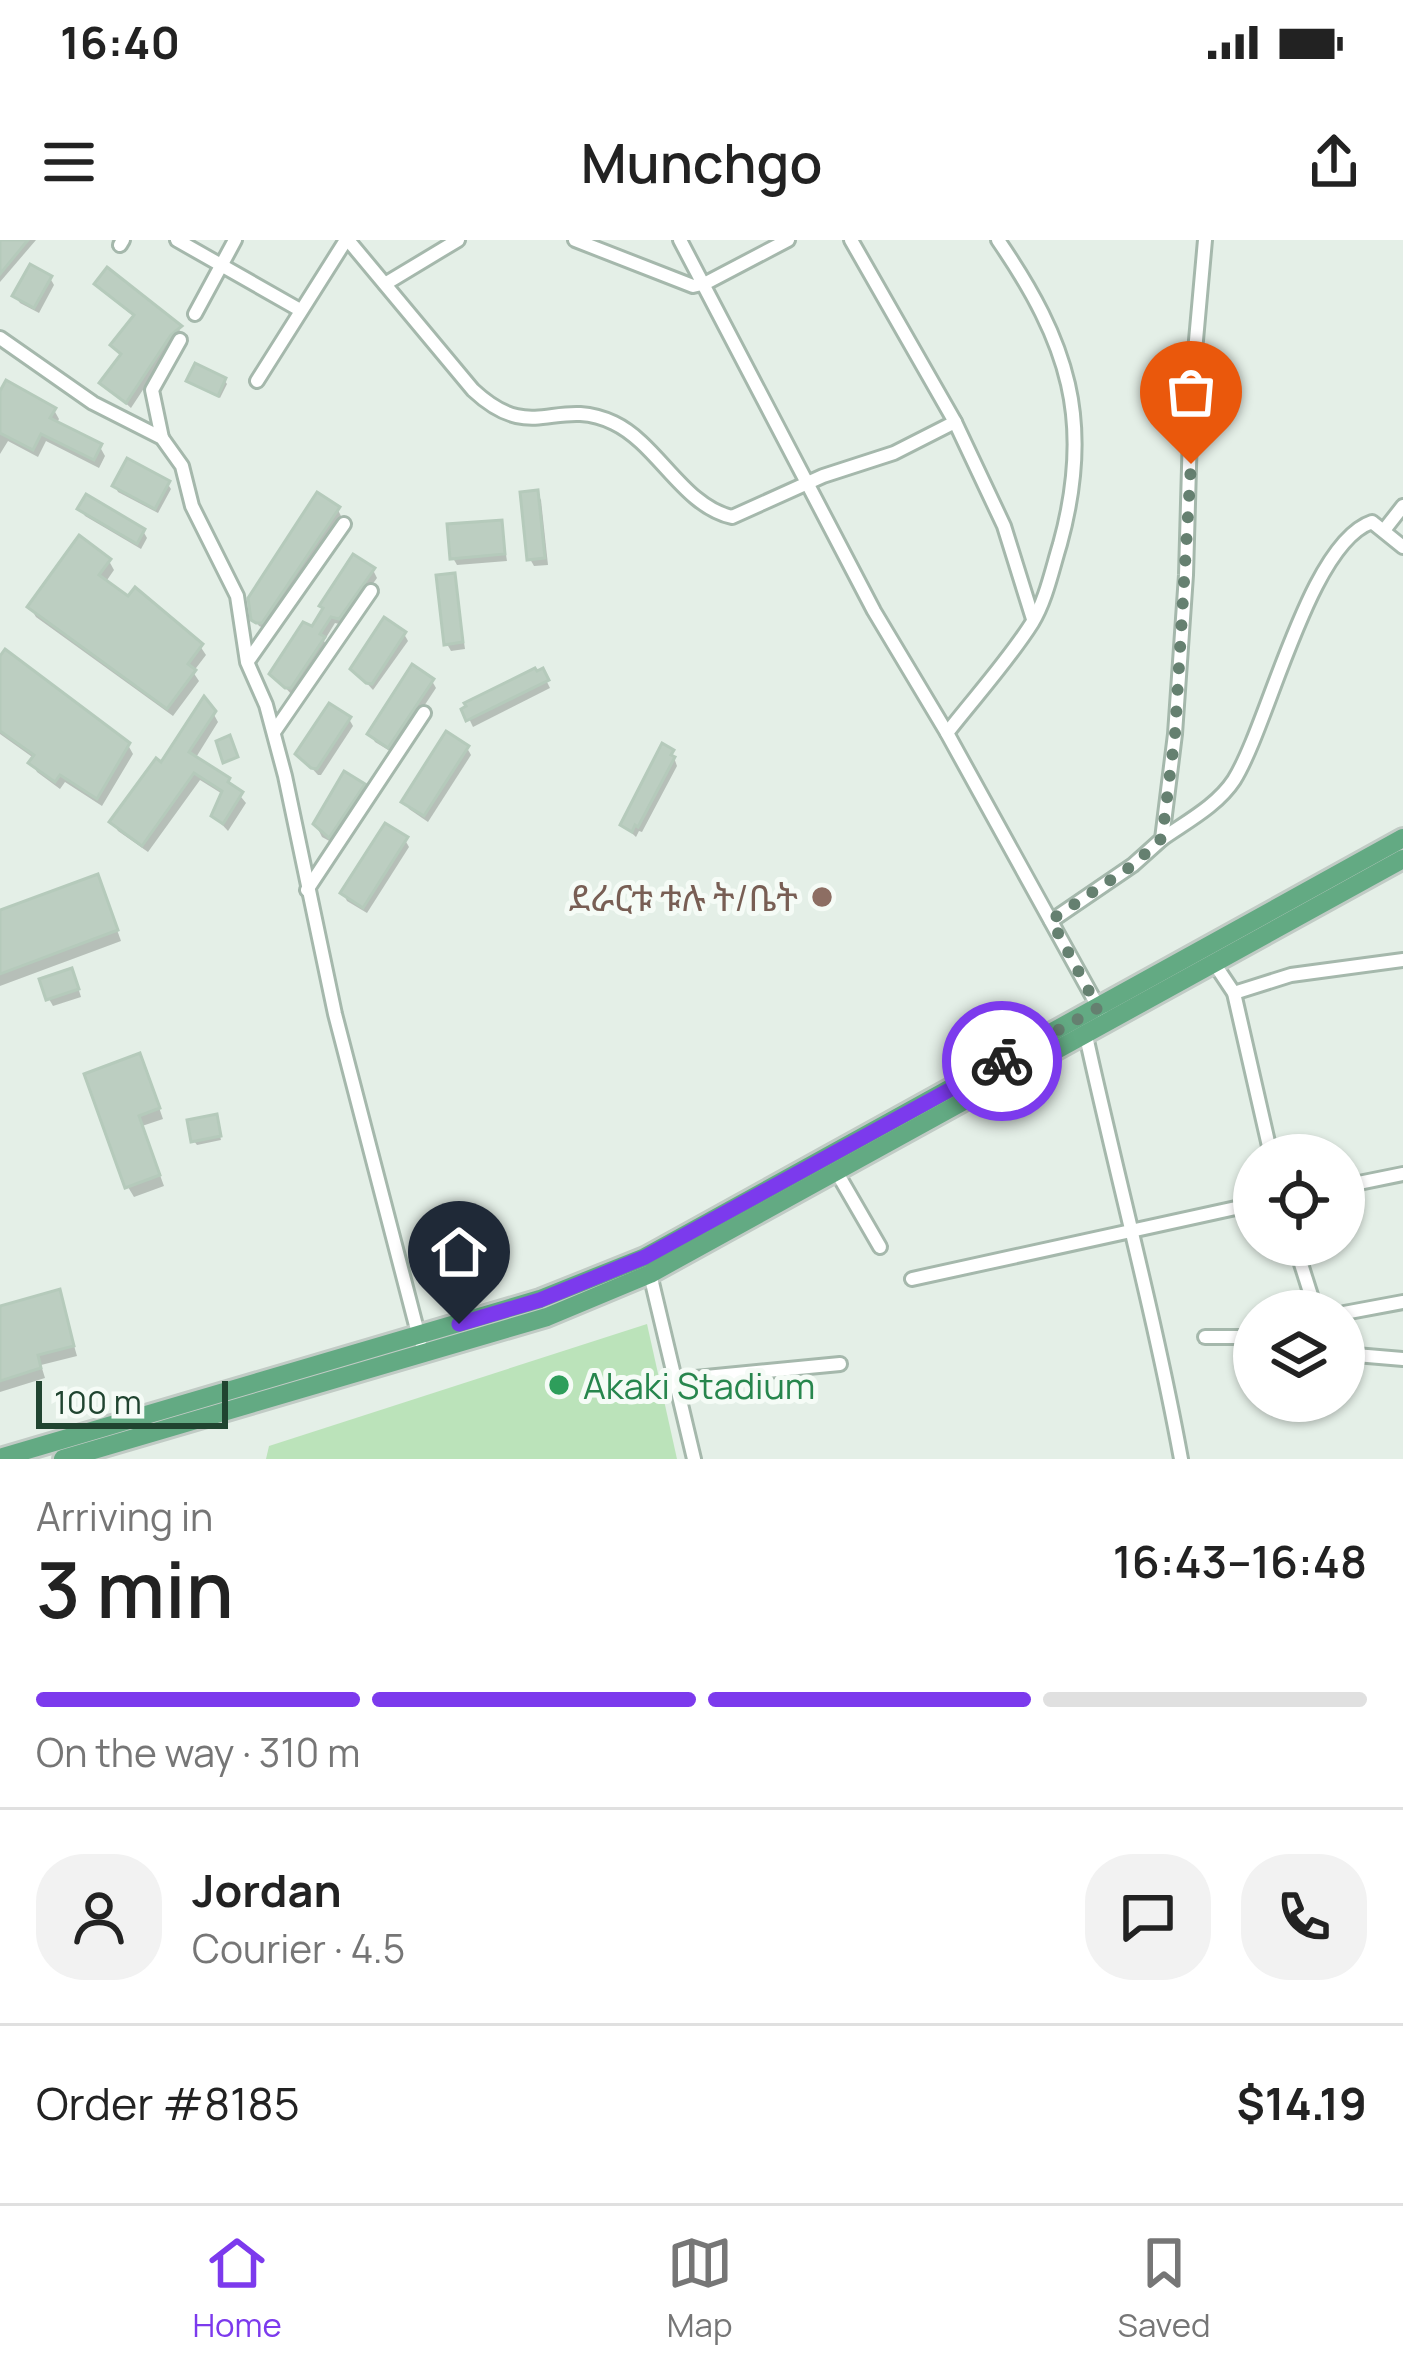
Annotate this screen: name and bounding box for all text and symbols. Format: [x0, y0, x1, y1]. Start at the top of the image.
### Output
text: 16:40 [60, 11, 180, 73]
text: Munchgo [581, 125, 822, 199]
icon: menu [36, 129, 102, 195]
icon: share [1301, 129, 1367, 195]
pin [1140, 341, 1242, 464]
icon: bag [1158, 359, 1224, 425]
place label: ደራርቱ ቱሉ ት/ቤት [569, 873, 798, 922]
marker: ደራርቱ ቱሉ ት/ቤት [809, 884, 835, 910]
courier [942, 1001, 1062, 1121]
icon: bike [969, 1028, 1035, 1094]
map controls [1233, 1134, 1365, 1422]
button: locate [1233, 1134, 1365, 1266]
pin [408, 1201, 510, 1324]
icon: home [426, 1219, 492, 1285]
button: layers [1233, 1290, 1365, 1422]
place label: Akaki Stadium [583, 1361, 815, 1410]
marker: Akaki Stadium [546, 1372, 572, 1398]
scale bar [36, 1375, 228, 1428]
text: 100 m [54, 1379, 142, 1424]
text: Arriving in [36, 1489, 213, 1543]
text: 16:43–16:48 [1113, 1530, 1367, 1592]
text: 3 min [36, 1535, 234, 1641]
text: On the way · 310 m [36, 1725, 360, 1779]
button: person [36, 1854, 162, 1980]
button: chat [1085, 1854, 1211, 1980]
button: phone [1241, 1854, 1367, 1980]
text: Jordan [192, 1859, 342, 1921]
text: Courier · 4.5 [192, 1921, 405, 1975]
text: Order #8185 [36, 2072, 300, 2134]
text: $14.19 [1237, 2072, 1367, 2134]
tab: Home [192, 2230, 282, 2347]
tab: Map [667, 2230, 733, 2347]
tab: Saved [1118, 2230, 1211, 2347]

